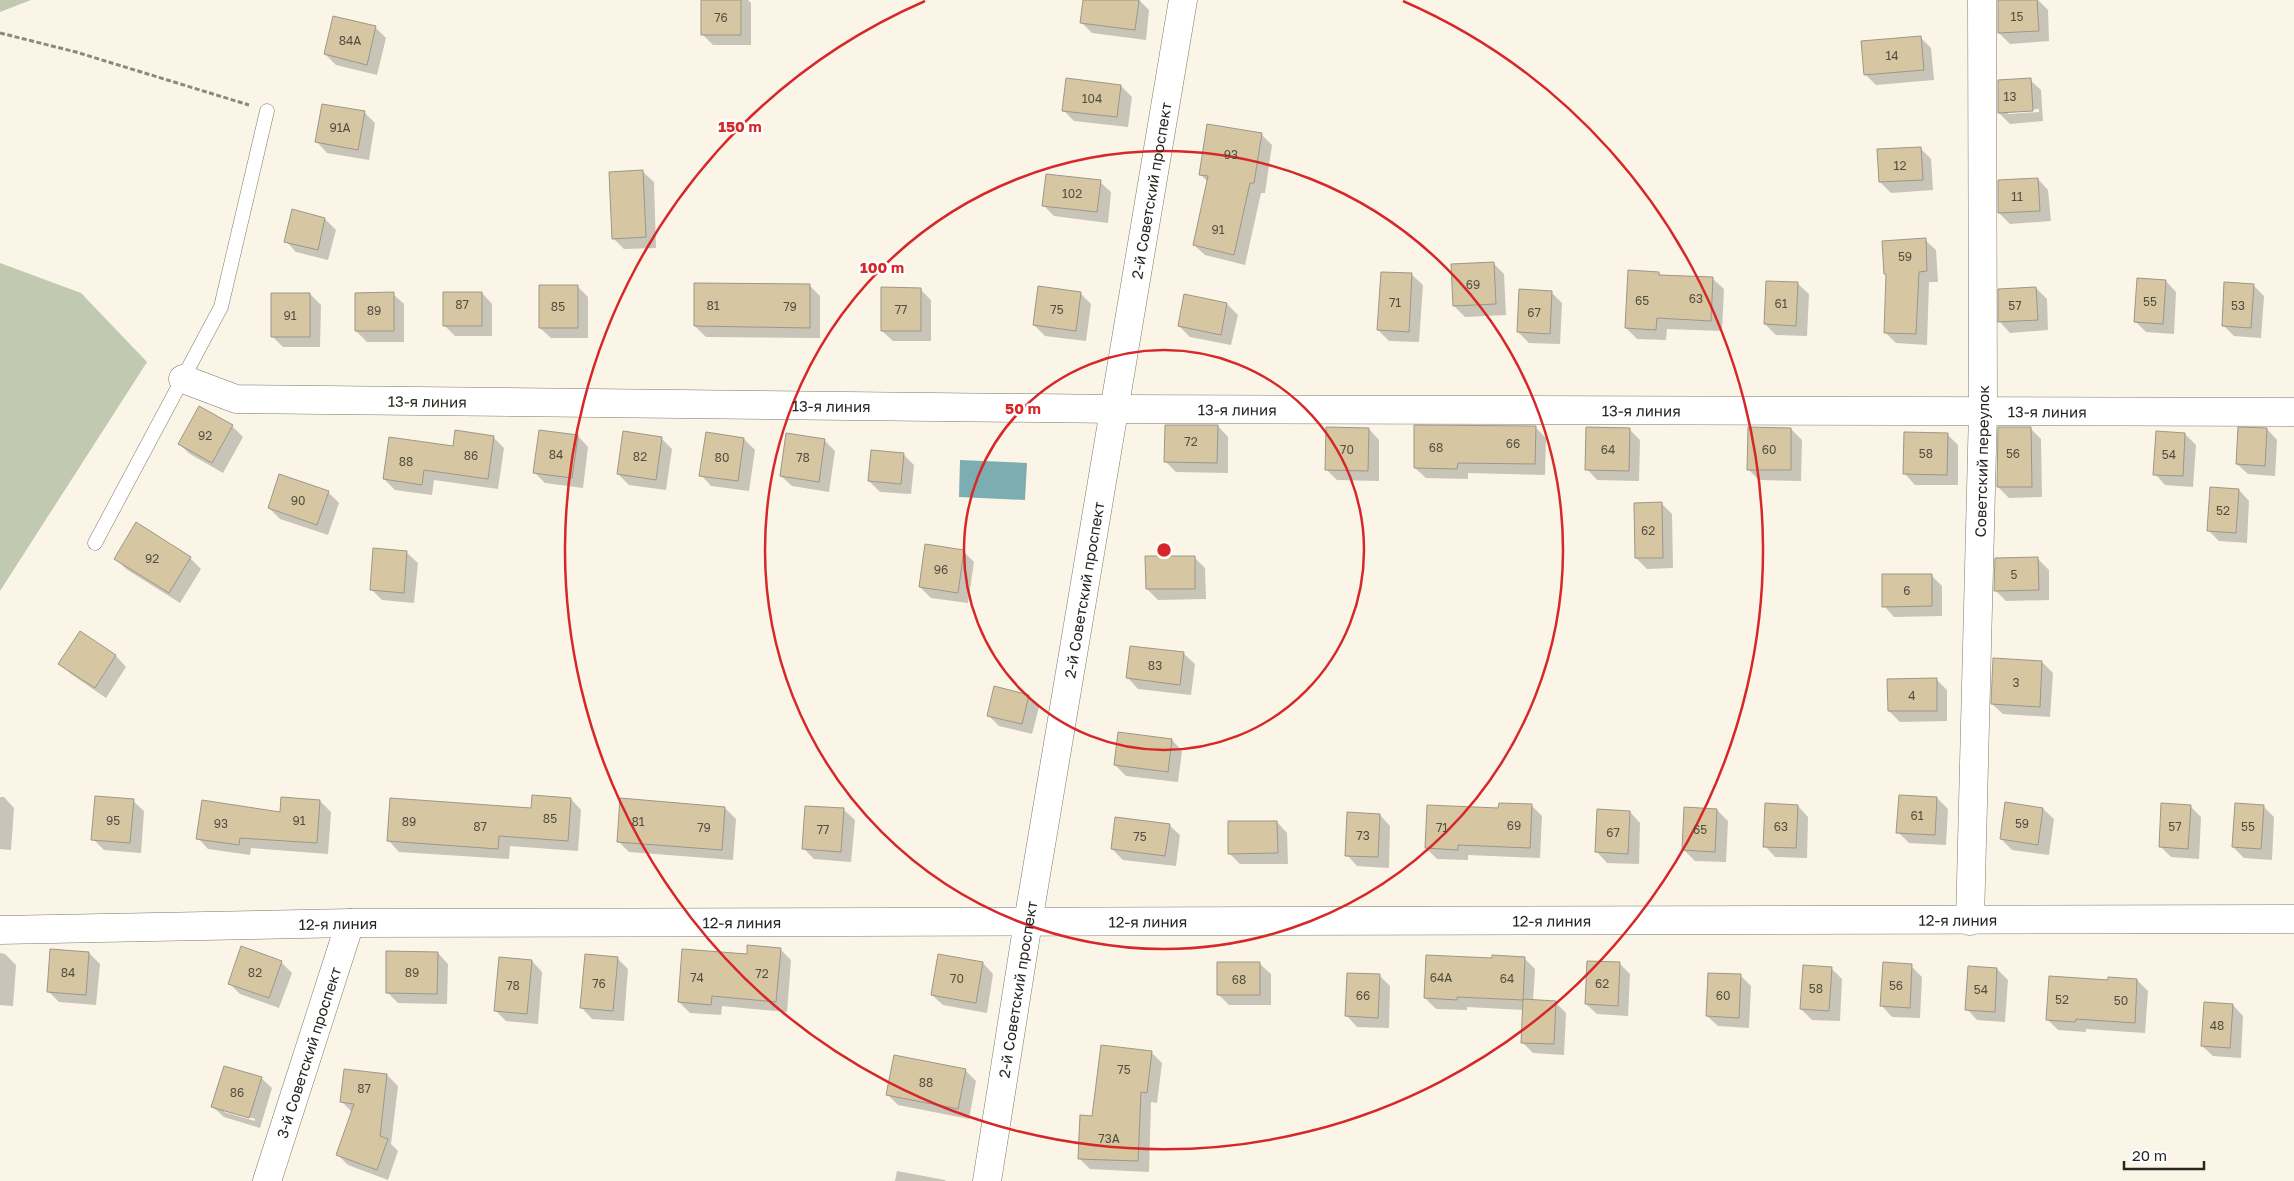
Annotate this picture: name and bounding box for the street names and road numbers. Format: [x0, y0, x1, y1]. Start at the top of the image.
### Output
street label: 2-й Советский проспект [1127, 100, 1175, 280]
street label: Советский переулок [1971, 385, 1992, 537]
street label: 13-я линия [388, 392, 467, 411]
street label: 13-я линия [792, 396, 871, 415]
street label: 13-я линия [1198, 400, 1277, 418]
street label: 13-я линия [1602, 401, 1681, 419]
street label: 13-я линия [2008, 402, 2087, 420]
street label: 2-й Советский проспект [1060, 500, 1108, 680]
street label: 2-й Советский проспект [994, 899, 1040, 1079]
street label: 12-я линия [1512, 911, 1591, 930]
street label: 12-я линия [1918, 911, 1997, 929]
street label: 12-я линия [1108, 912, 1187, 930]
street label: 12-я линия [702, 913, 781, 931]
street label: 12-я линия [298, 914, 377, 933]
street label: 3-й Советский проспект [272, 964, 345, 1140]

